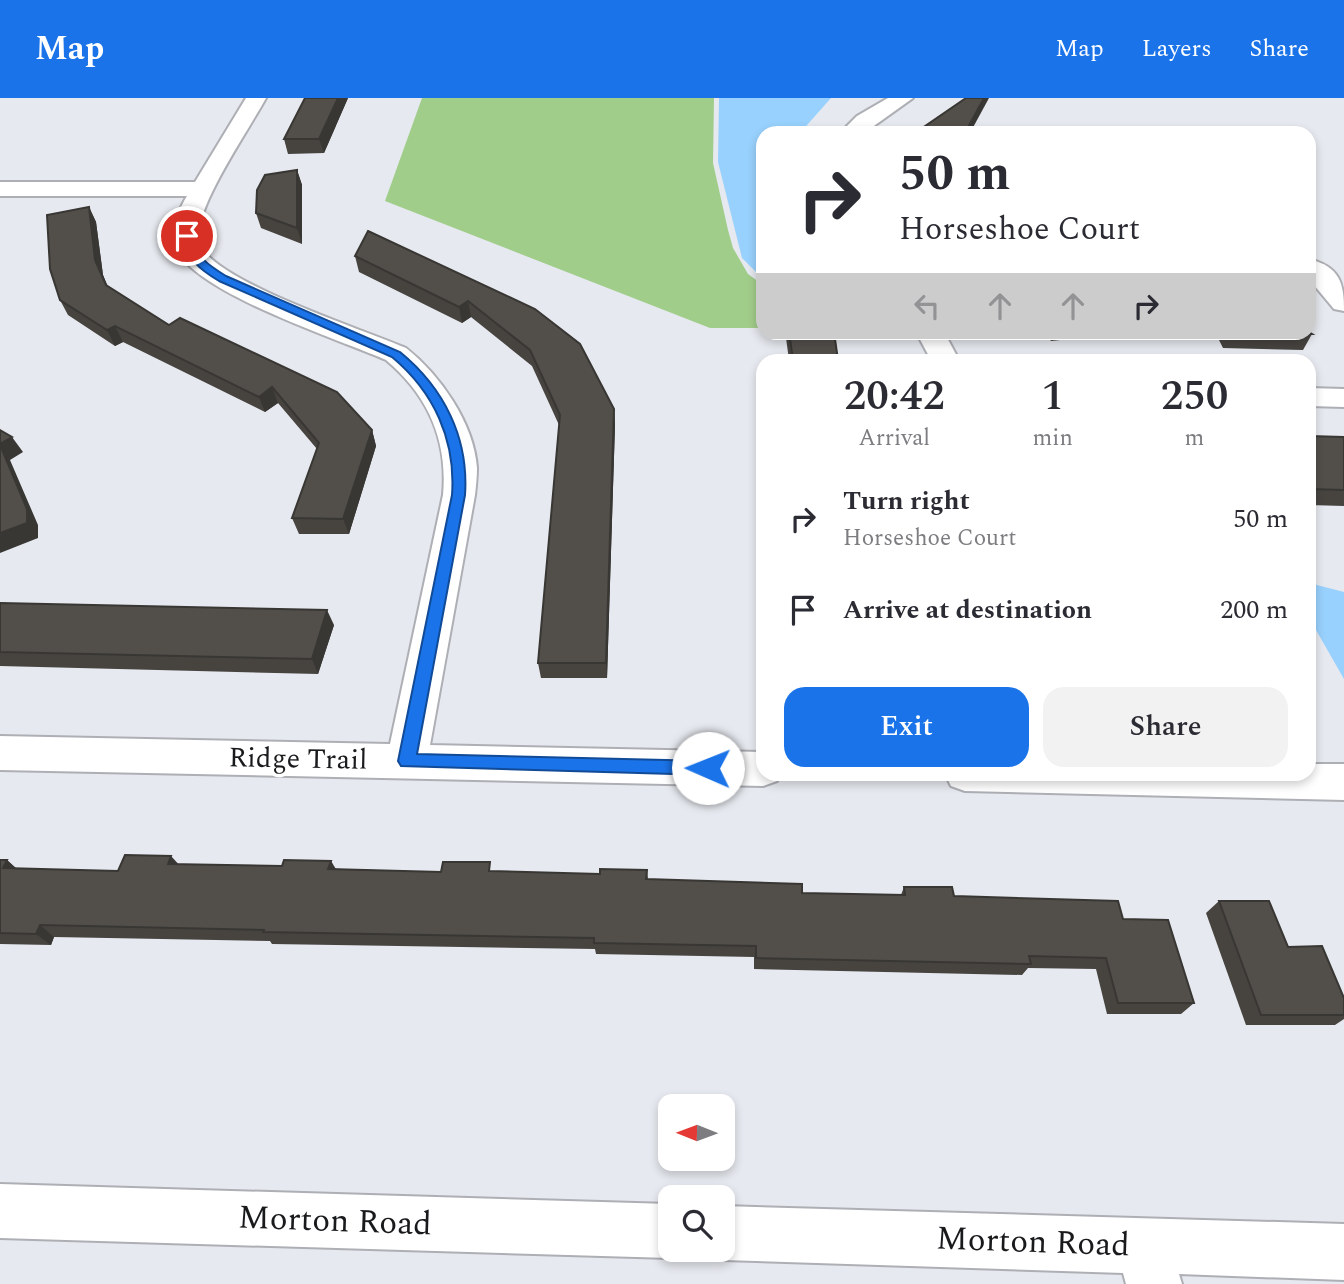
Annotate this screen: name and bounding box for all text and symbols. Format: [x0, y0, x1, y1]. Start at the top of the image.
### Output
text: Map [35, 24, 104, 74]
text: Map [1055, 31, 1104, 67]
text: Layers [1142, 31, 1212, 67]
text: Share [1250, 31, 1309, 67]
text: 50 m [899, 137, 1010, 212]
icon: right [784, 154, 875, 245]
text: Horseshoe Court [899, 205, 1140, 254]
pin [157, 206, 217, 266]
icon: arrive [168, 217, 206, 255]
icon: left [908, 287, 946, 325]
icon: ahead [981, 287, 1019, 325]
icon: ahead [1054, 287, 1092, 325]
icon: right [1127, 287, 1165, 325]
text: 20:42 [844, 365, 945, 428]
text: 1 [1041, 365, 1064, 428]
text: 250 [1161, 365, 1228, 428]
text: Arrival [858, 421, 930, 456]
text: min [1033, 421, 1073, 456]
text: m [1185, 421, 1204, 456]
text: Turn right [843, 481, 970, 521]
text: 50 m [1233, 499, 1288, 539]
icon: right [784, 500, 822, 538]
text: Horseshoe Court [843, 521, 1016, 556]
text: Arrive at destination [843, 590, 1092, 630]
text: 200 m [1220, 590, 1288, 630]
icon: arrive [784, 591, 822, 629]
button: Exit [784, 687, 1029, 767]
button: Share [1043, 687, 1288, 767]
position arrow [671, 731, 745, 805]
street label: Ridge Trail [228, 736, 368, 782]
north arrow [658, 1094, 735, 1171]
map controls [658, 1094, 735, 1262]
button: search [658, 1185, 735, 1262]
street label: Morton Road [237, 1193, 433, 1249]
street label: Morton Road [935, 1214, 1131, 1270]

